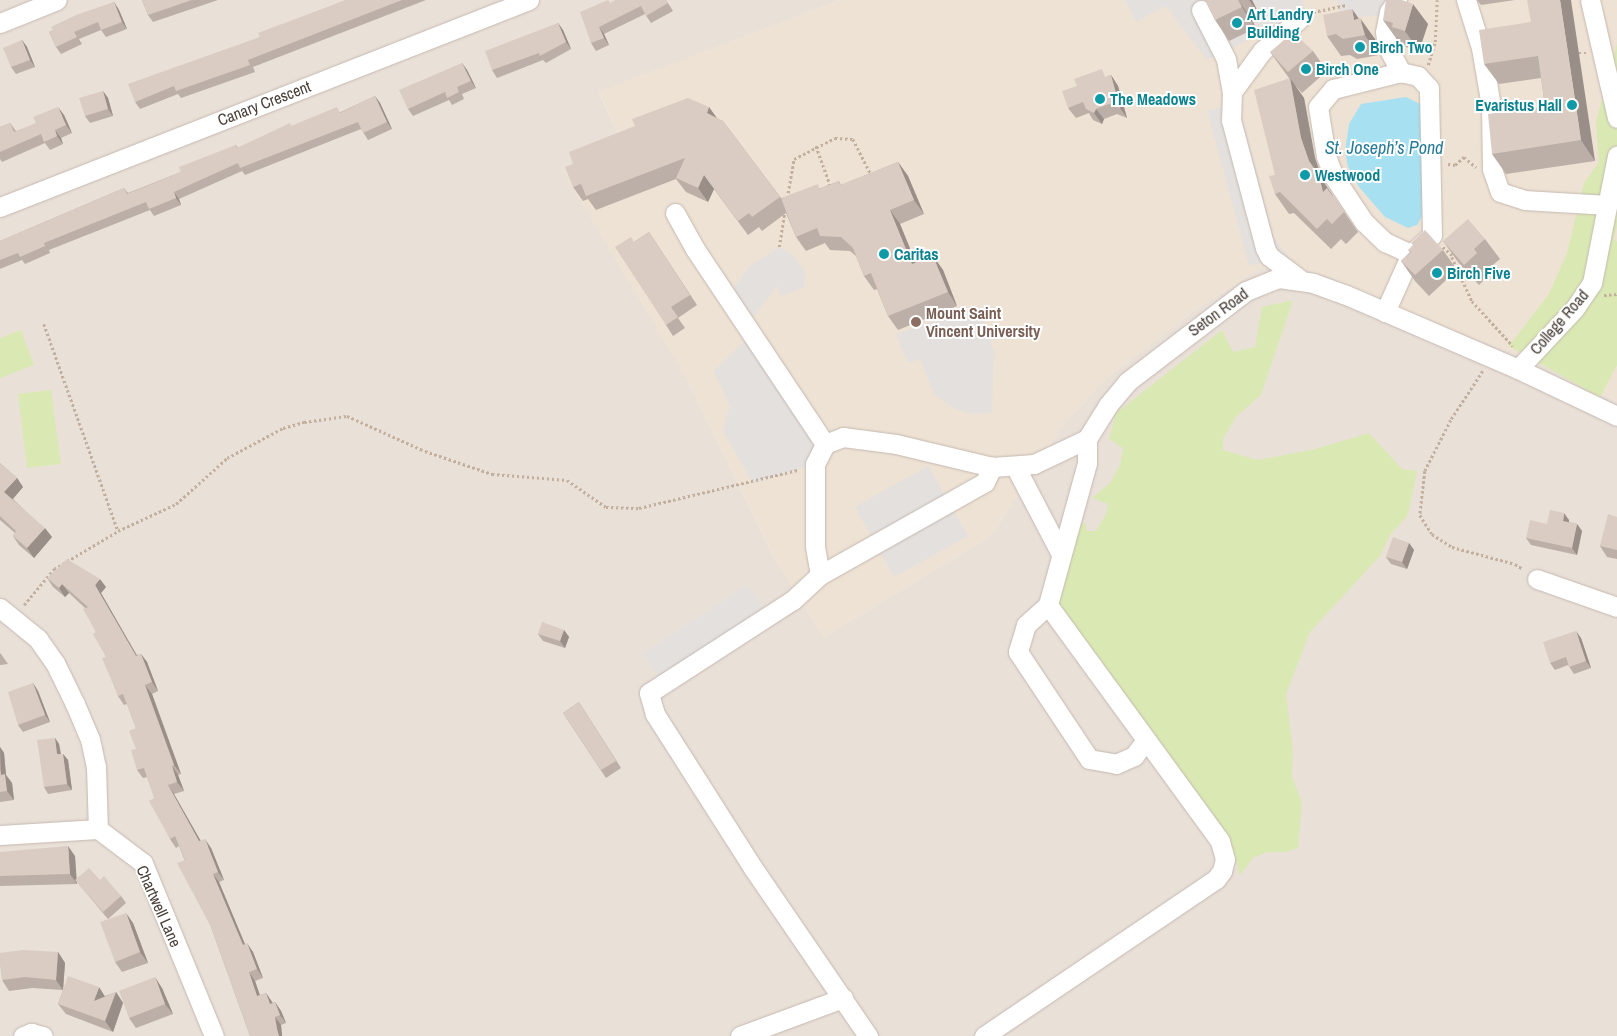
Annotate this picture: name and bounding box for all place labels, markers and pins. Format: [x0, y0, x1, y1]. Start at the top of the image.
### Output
place label: Art Landry Building [1247, 4, 1313, 42]
marker: Art Landry Building [1231, 17, 1243, 29]
place label: Birch Two [1370, 37, 1432, 57]
marker: Birch Two [1354, 41, 1366, 53]
place label: Birch One [1316, 59, 1379, 79]
marker: Birch One [1300, 63, 1312, 75]
place label: The Meadows [1110, 89, 1196, 109]
marker: The Meadows [1094, 93, 1106, 105]
place label: Evaristus Hall [1475, 95, 1562, 115]
marker: Evaristus Hall [1566, 99, 1578, 111]
place label: Westwood [1315, 165, 1380, 185]
marker: Westwood [1299, 169, 1311, 181]
place label: Caritas [894, 244, 938, 264]
marker: Caritas [878, 248, 890, 260]
place label: Birch Five [1447, 263, 1510, 283]
marker: Birch Five [1431, 267, 1443, 279]
place label: Mount Saint Vincent University [926, 303, 1040, 341]
marker: Mount Saint Vincent University [910, 316, 922, 328]

